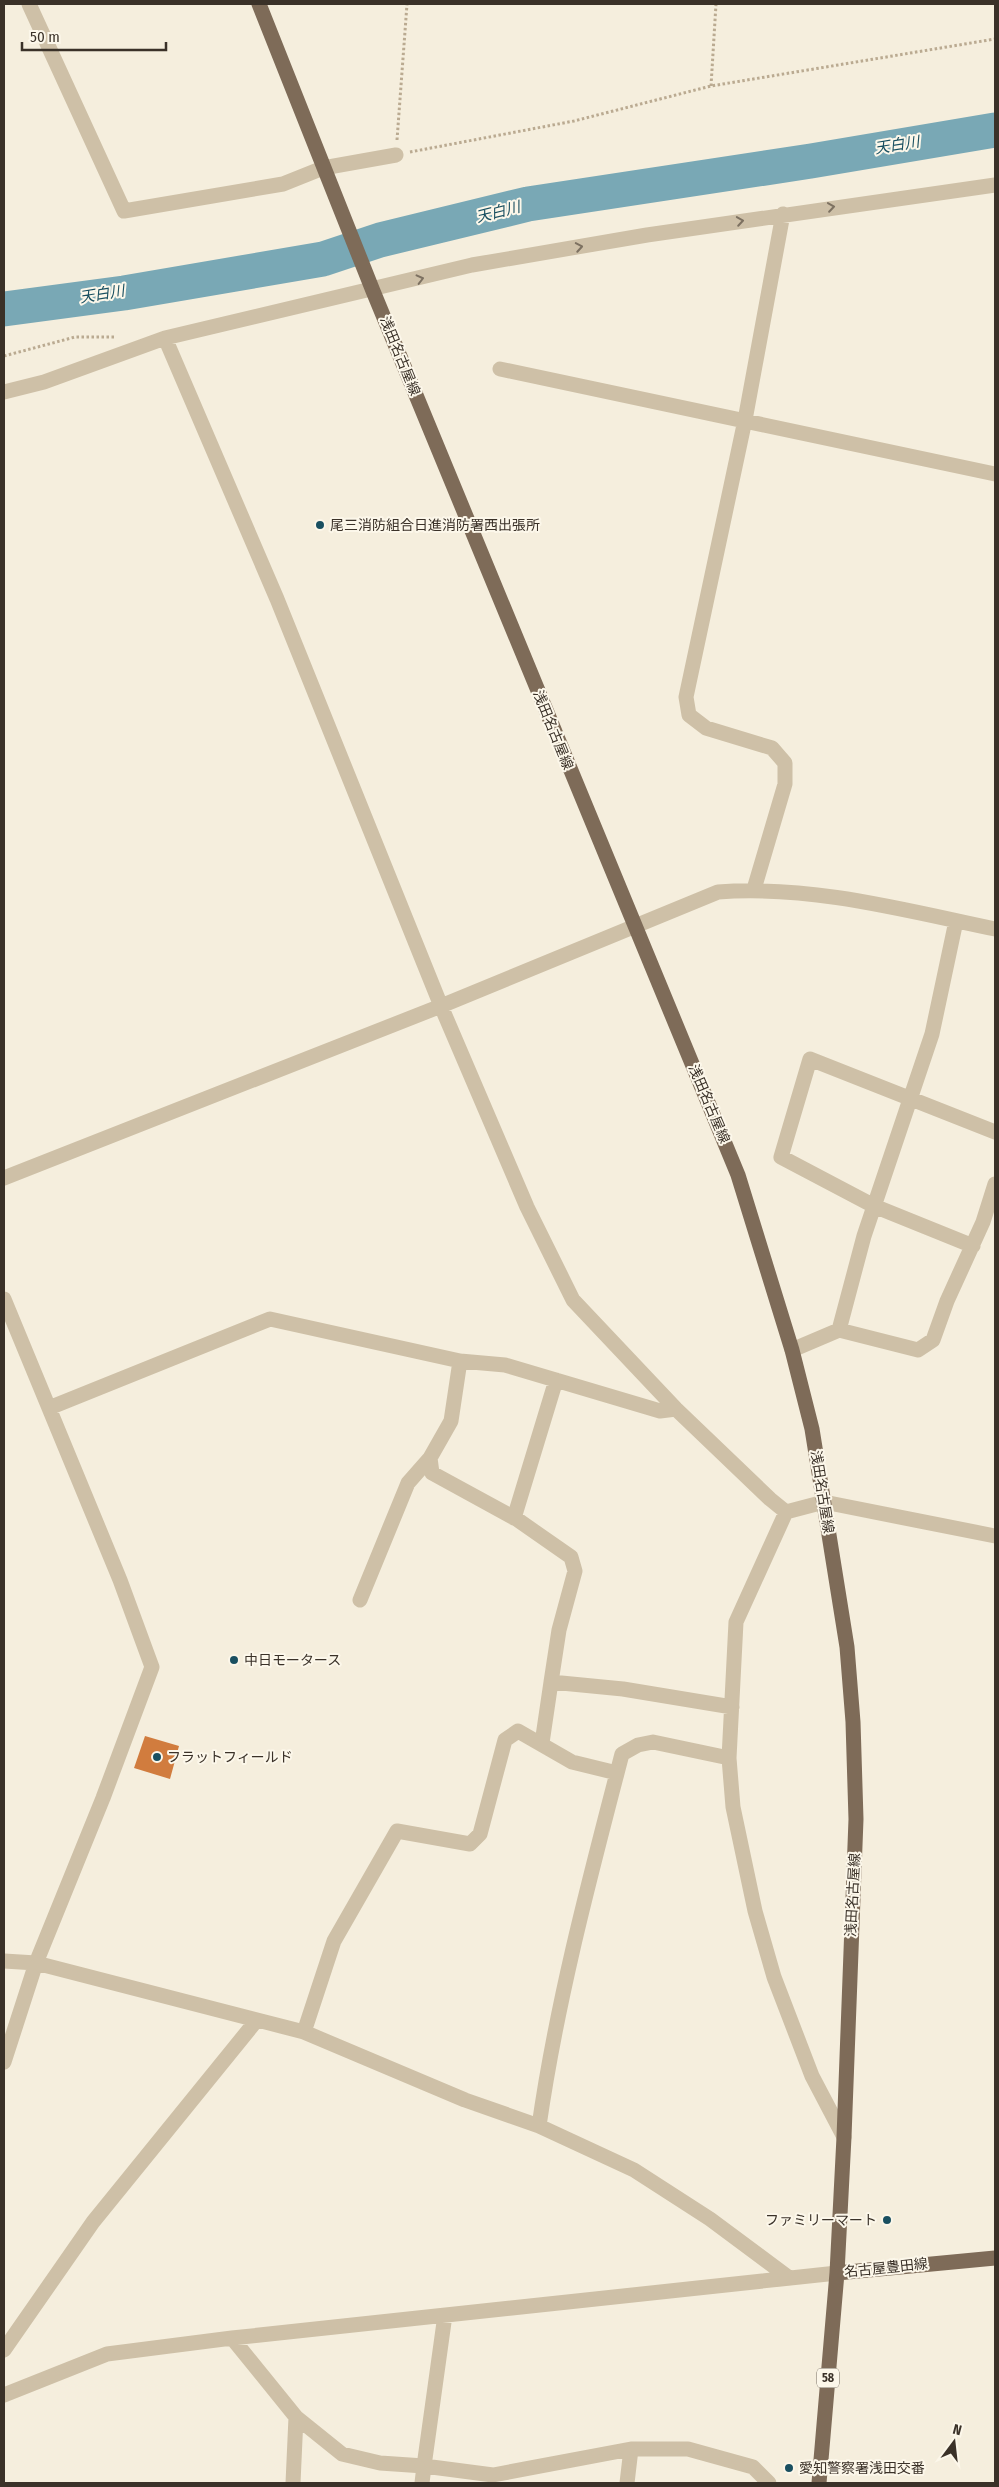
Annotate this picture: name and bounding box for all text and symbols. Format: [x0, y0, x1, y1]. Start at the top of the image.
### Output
scale bar [22, 20, 166, 52]
text: 50 m [30, 28, 60, 46]
water label: 天白川 [873, 132, 923, 157]
water label: 天白川 [474, 197, 524, 226]
one-way arrow [828, 202, 836, 213]
one-way arrow [735, 216, 744, 226]
one-way arrow [575, 242, 584, 252]
one-way arrow [416, 274, 425, 285]
water label: 天白川 [78, 281, 128, 306]
street label: 浅田名古屋線 [376, 314, 424, 398]
place label: 尾三消防組合日進消防署西出張所 [330, 517, 540, 534]
marker: 尾三消防組合日進消防署西出張所 [314, 519, 326, 531]
street label: 浅田名古屋線 [529, 688, 577, 772]
street label: 浅田名古屋線 [685, 1062, 733, 1146]
street label: 浅田名古屋線 [807, 1449, 837, 1535]
place label: 中日モータース [244, 1652, 341, 1669]
marker: 中日モータース [228, 1654, 240, 1666]
place label: フラットフィールド [167, 1749, 293, 1766]
marker: フラットフィールド [151, 1751, 163, 1763]
street label: 浅田名古屋線 [842, 1853, 864, 1937]
place label: ファミリーマート [765, 2212, 877, 2229]
marker: ファミリーマート [881, 2214, 893, 2226]
street label: 名古屋豊田線 [843, 2255, 929, 2281]
road number: 58 [817, 2368, 839, 2388]
north arrow [929, 2417, 979, 2467]
text: N [951, 2421, 963, 2439]
place label: 愛知警察署浅田交番 [799, 2460, 925, 2477]
marker: 愛知警察署浅田交番 [783, 2462, 795, 2474]

